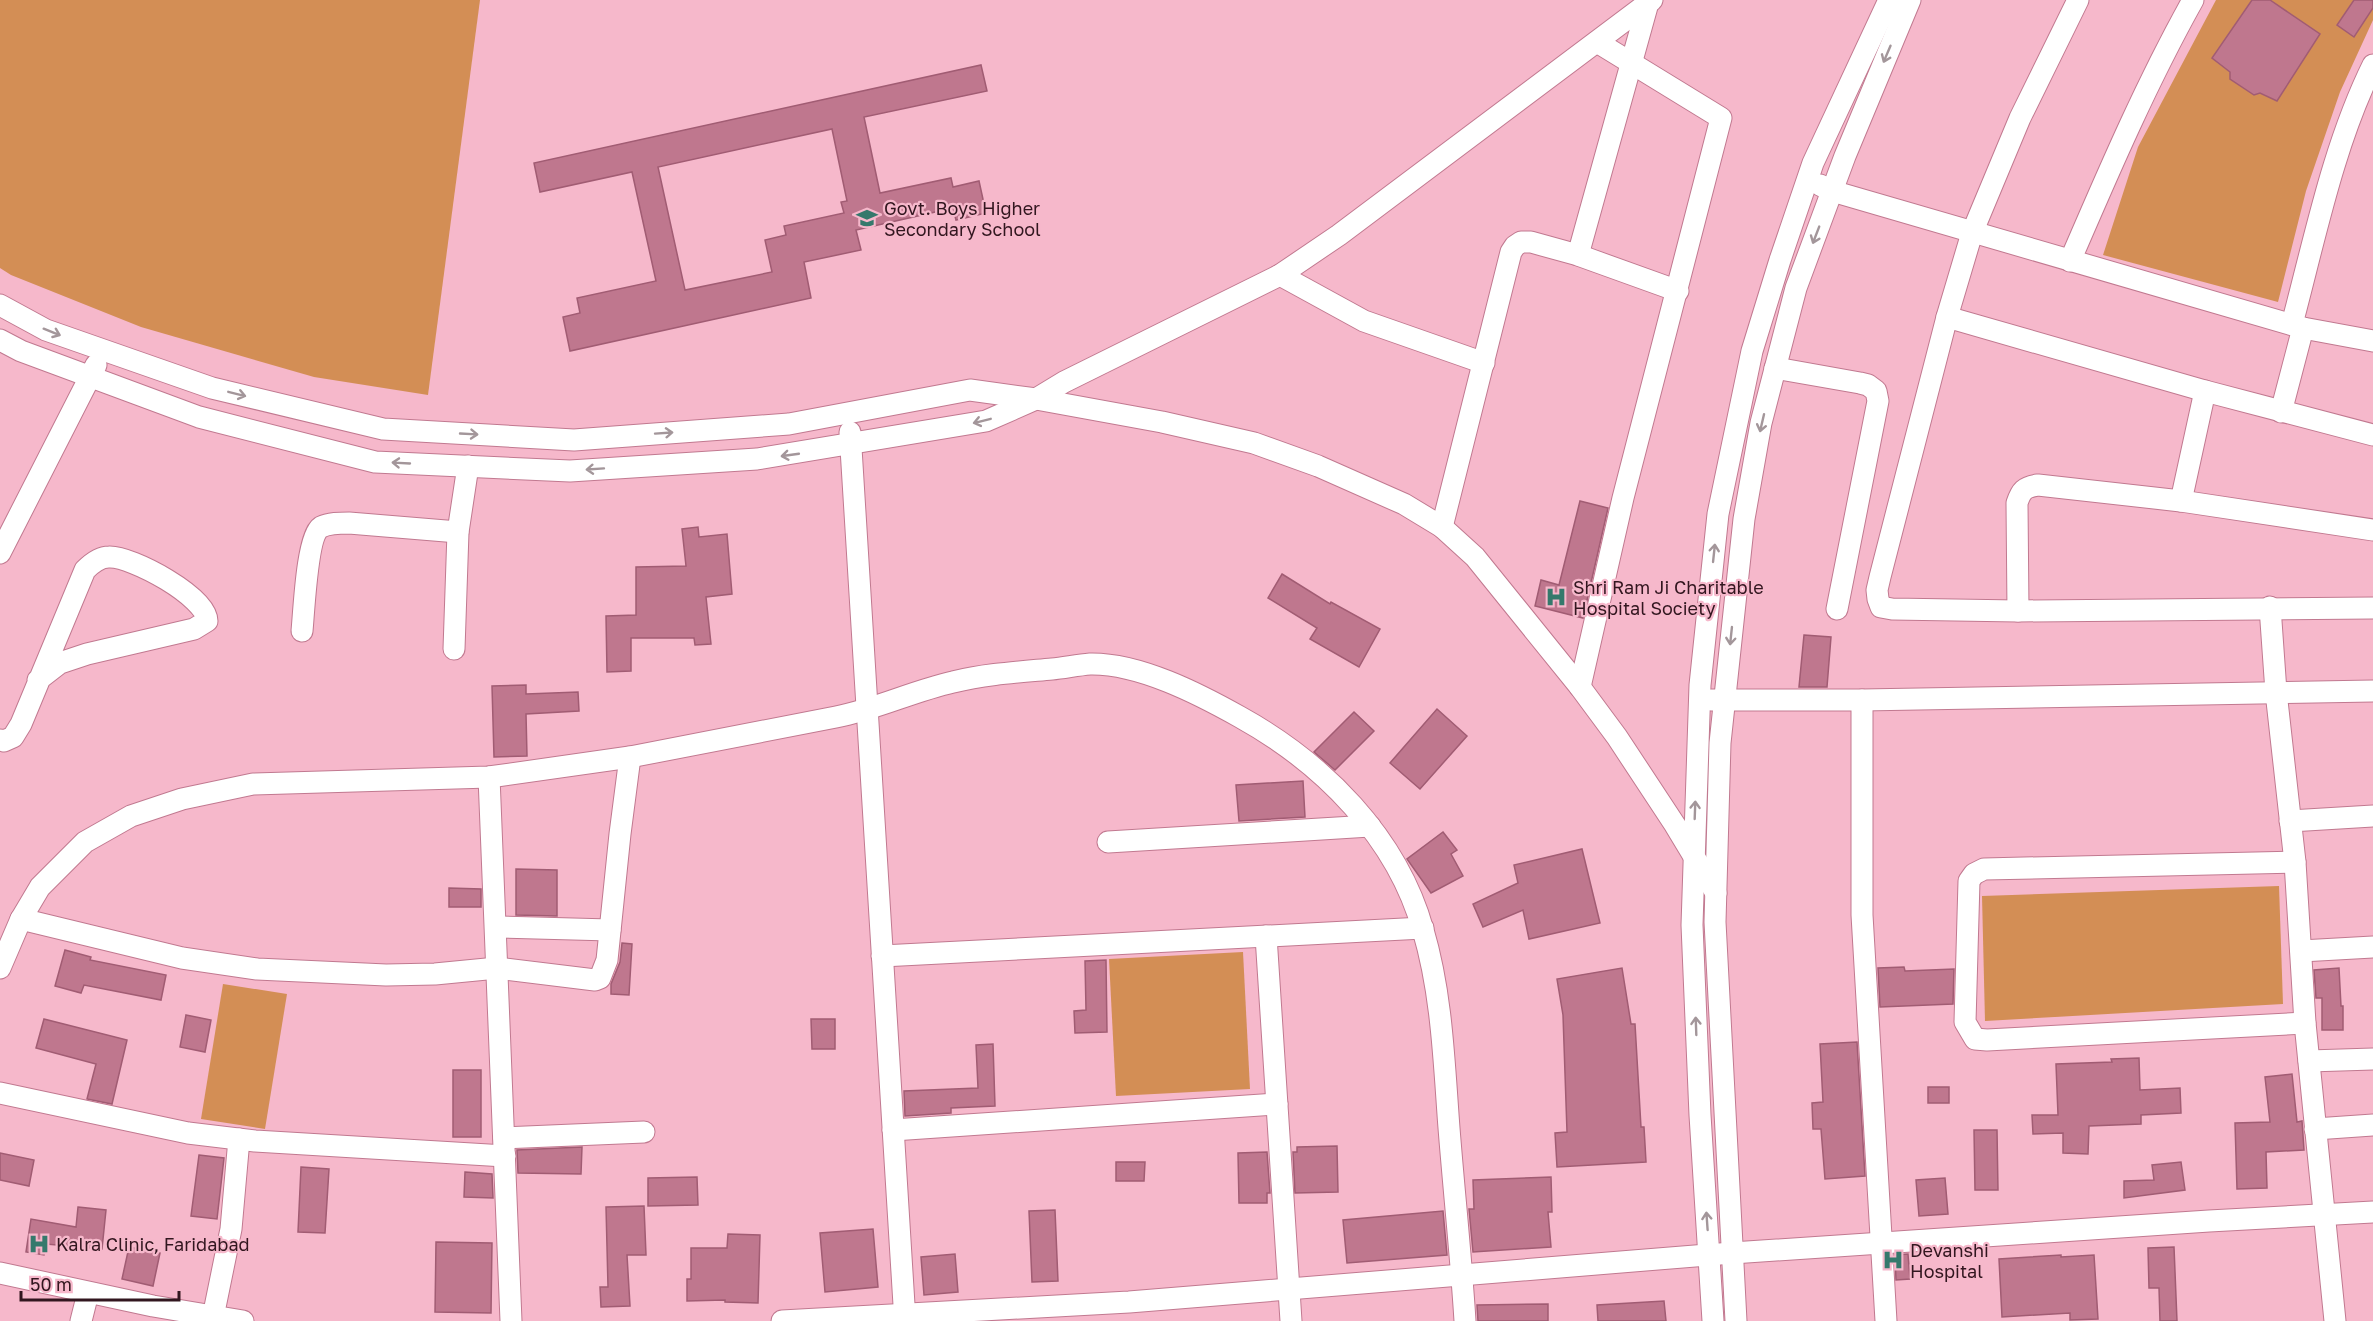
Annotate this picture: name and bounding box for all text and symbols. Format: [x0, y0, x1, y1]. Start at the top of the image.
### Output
one-way arrow [1881, 44, 1892, 63]
place label: Govt. Boys Higher Secondary School [884, 197, 1041, 240]
school or university icon: Govt. Boys Higher Secondary School [855, 206, 879, 230]
one-way arrow [1809, 226, 1820, 244]
one-way arrow [42, 327, 61, 338]
one-way arrow [227, 388, 246, 400]
one-way arrow [1755, 413, 1767, 432]
one-way arrow [973, 416, 992, 428]
one-way arrow [653, 427, 673, 438]
one-way arrow [459, 428, 479, 439]
one-way arrow [780, 449, 800, 460]
one-way arrow [391, 458, 411, 469]
one-way arrow [586, 464, 606, 475]
one-way arrow [1708, 543, 1719, 563]
place label: Shri Ram Ji Charitable Hospital Society [1573, 576, 1764, 619]
hospital icon: Shri Ram Ji Charitable Hospital Society [1544, 585, 1568, 609]
one-way arrow [1725, 626, 1736, 646]
one-way arrow [1690, 801, 1701, 821]
one-way arrow [1691, 1017, 1702, 1037]
one-way arrow [1701, 1211, 1712, 1231]
hospital icon: Kalra Clinic, Faridabad [27, 1232, 51, 1256]
place label: Kalra Clinic, Faridabad [56, 1233, 250, 1255]
place label: Devanshi Hospital [1910, 1239, 1989, 1282]
hospital icon: Devanshi Hospital [1881, 1248, 1905, 1272]
scale bar [21, 1264, 178, 1302]
text: 50 m [30, 1273, 72, 1295]

